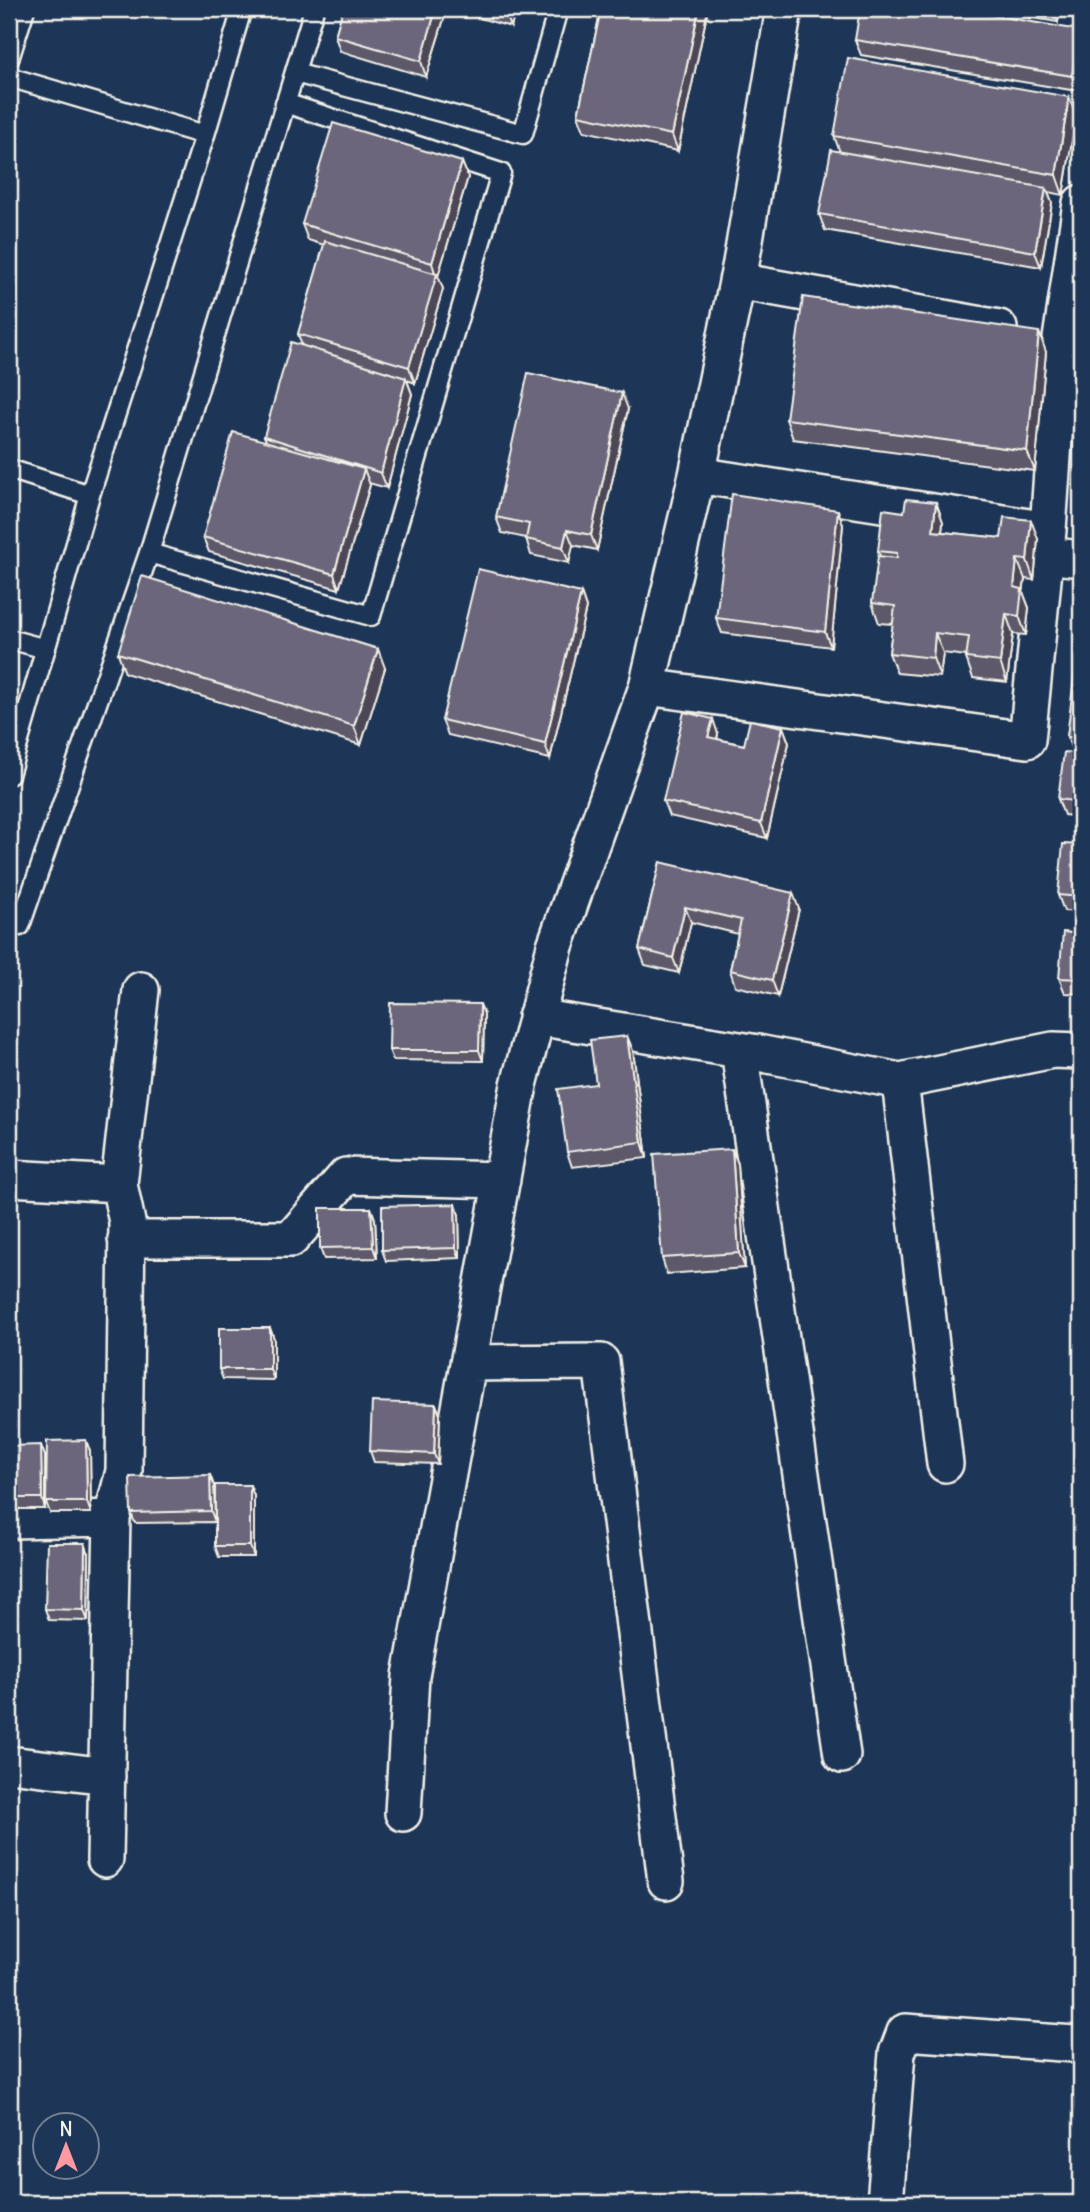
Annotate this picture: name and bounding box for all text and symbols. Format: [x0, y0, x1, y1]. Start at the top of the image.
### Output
north arrow [32, 2110, 102, 2180]
text: N [59, 2117, 73, 2141]

